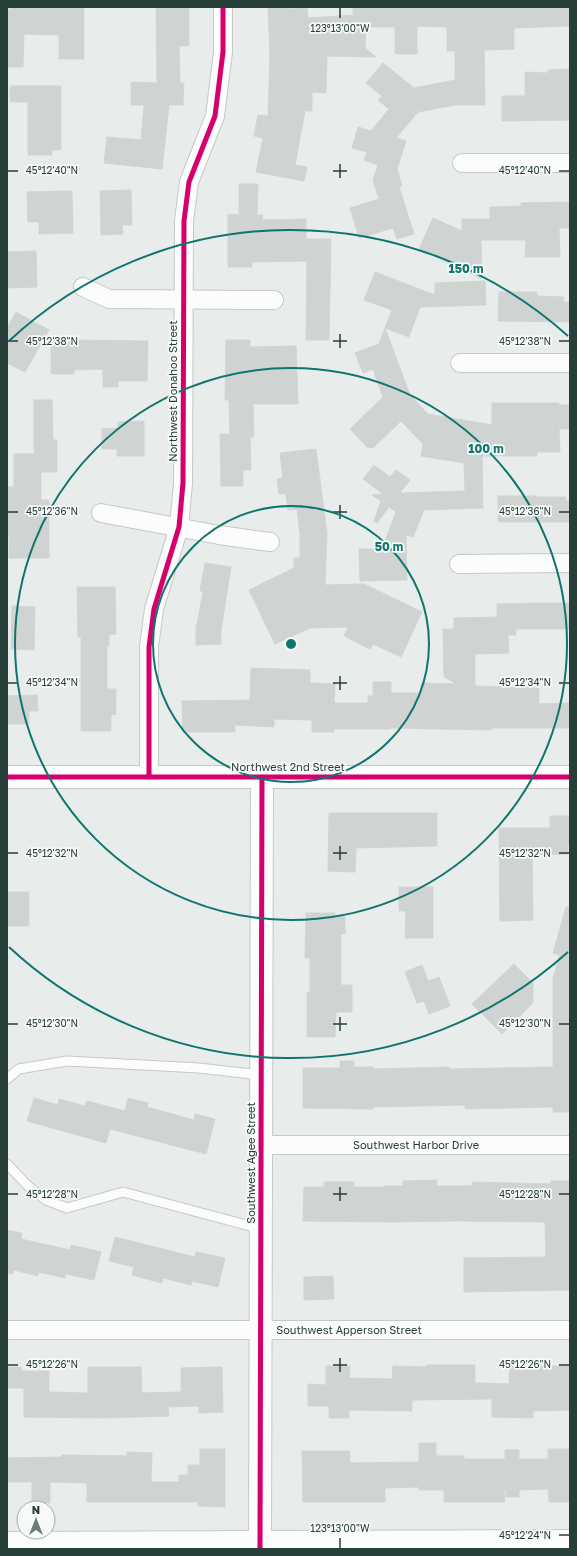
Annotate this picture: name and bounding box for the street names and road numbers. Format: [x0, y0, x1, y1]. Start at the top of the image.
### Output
street label: Northwest Donahoo Street [166, 320, 179, 462]
street label: Northwest 2nd Street [231, 760, 345, 773]
street label: Southwest Agee Street [244, 1102, 257, 1224]
street label: Southwest Harbor Drive [353, 1138, 479, 1151]
street label: Southwest Apperson Street [276, 1323, 422, 1336]

